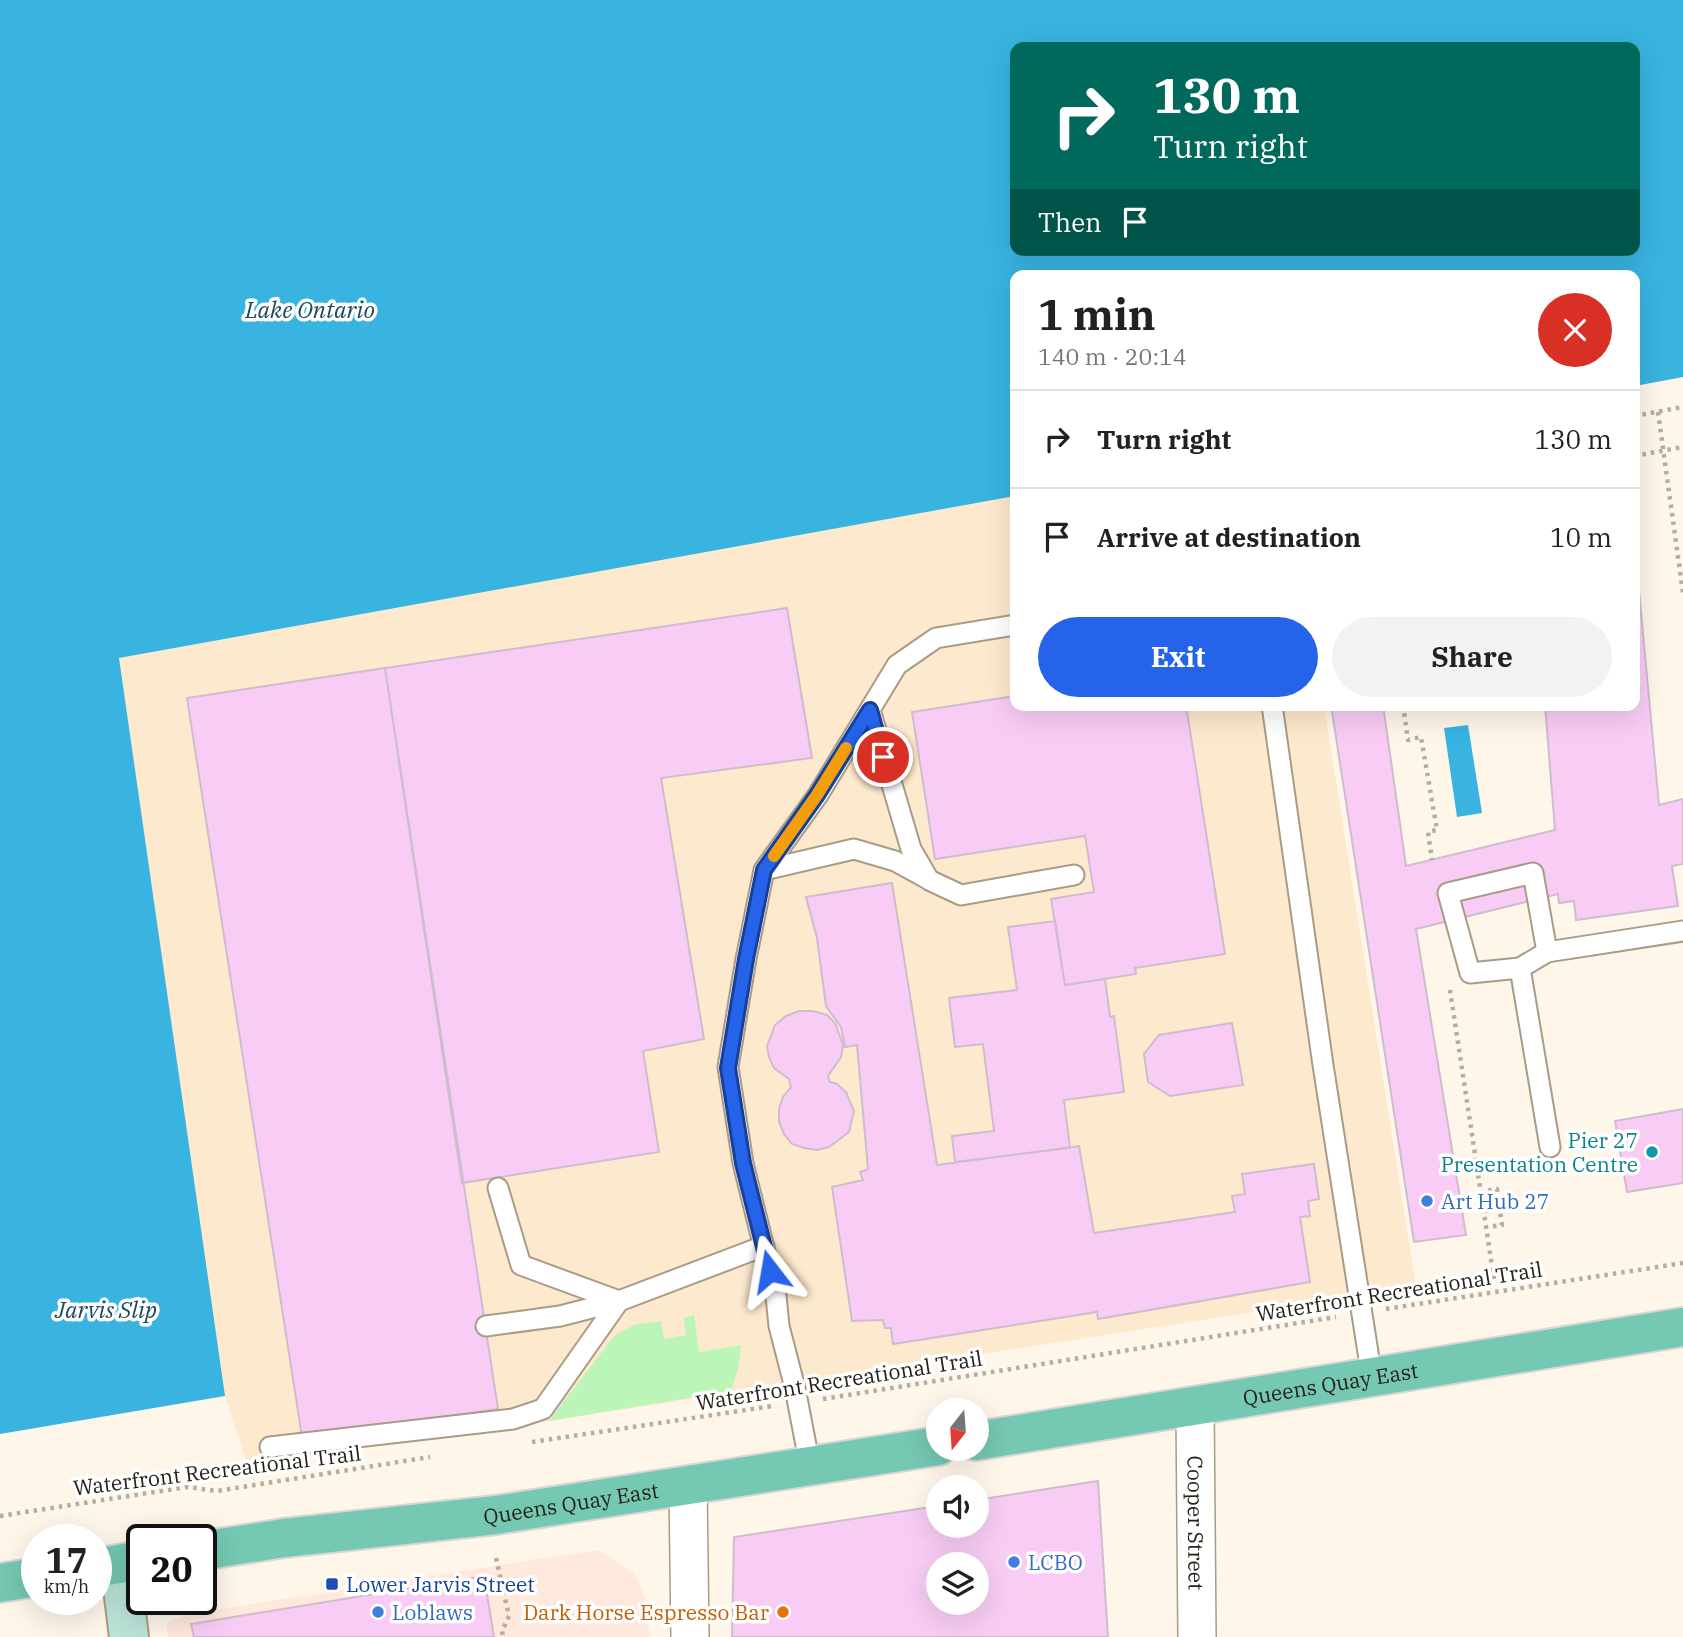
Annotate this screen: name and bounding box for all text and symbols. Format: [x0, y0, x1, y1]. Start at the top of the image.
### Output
text: 130 m [1153, 63, 1300, 126]
icon: right [1038, 70, 1129, 161]
text: Turn right [1153, 125, 1308, 167]
icon: arrive [1116, 203, 1154, 241]
text: Then [1038, 205, 1102, 239]
text: 1 min [1038, 287, 1156, 342]
button: close [1538, 293, 1612, 367]
water label: Lake Ontario [244, 294, 375, 324]
text: 140 m · 20:14 [1038, 341, 1187, 371]
icon: right [1038, 420, 1076, 458]
text: Turn right [1097, 422, 1231, 456]
text: 130 m [1534, 422, 1612, 456]
icon: arrive [1038, 518, 1076, 556]
text: Arrive at destination [1097, 520, 1361, 554]
text: 10 m [1550, 520, 1612, 554]
button: Exit [1038, 617, 1318, 697]
button: Share [1332, 617, 1612, 697]
pin [853, 727, 913, 787]
icon: arrive [864, 738, 902, 776]
place label: Pier 27 Presentation Centre [1441, 1126, 1638, 1178]
marker: Pier 27 Presentation Centre [1644, 1144, 1660, 1160]
place label: Art Hub 27 [1441, 1187, 1549, 1215]
marker: Art Hub 27 [1419, 1193, 1435, 1209]
position arrow [733, 1234, 807, 1308]
street label: Waterfront Recreational Trail [1254, 1255, 1544, 1327]
water label: Jarvis Slip [54, 1294, 157, 1324]
street label: Waterfront Recreational Trail [694, 1344, 984, 1416]
street label: Queens Quay East [1241, 1356, 1420, 1412]
north arrow [926, 1398, 989, 1461]
map controls [926, 1398, 989, 1615]
street label: Waterfront Recreational Trail [72, 1438, 362, 1502]
street label: Cooper Street [1181, 1455, 1211, 1591]
button: sound [926, 1475, 989, 1538]
street label: Queens Quay East [482, 1476, 660, 1530]
speed limit sign: 20 [126, 1524, 217, 1615]
text: 17 [45, 1537, 88, 1583]
place label: LCBO [1028, 1548, 1083, 1576]
button: layers [926, 1552, 989, 1615]
marker: LCBO [1006, 1554, 1022, 1570]
place label: Lower Jarvis Street [346, 1570, 535, 1598]
text: km/h [44, 1575, 89, 1598]
marker: Lower Jarvis Street [324, 1576, 340, 1592]
place label: Loblaws [392, 1598, 473, 1626]
place label: Dark Horse Espresso Bar [523, 1598, 770, 1626]
marker: Loblaws [370, 1604, 386, 1620]
marker: Dark Horse Espresso Bar [775, 1604, 791, 1620]

